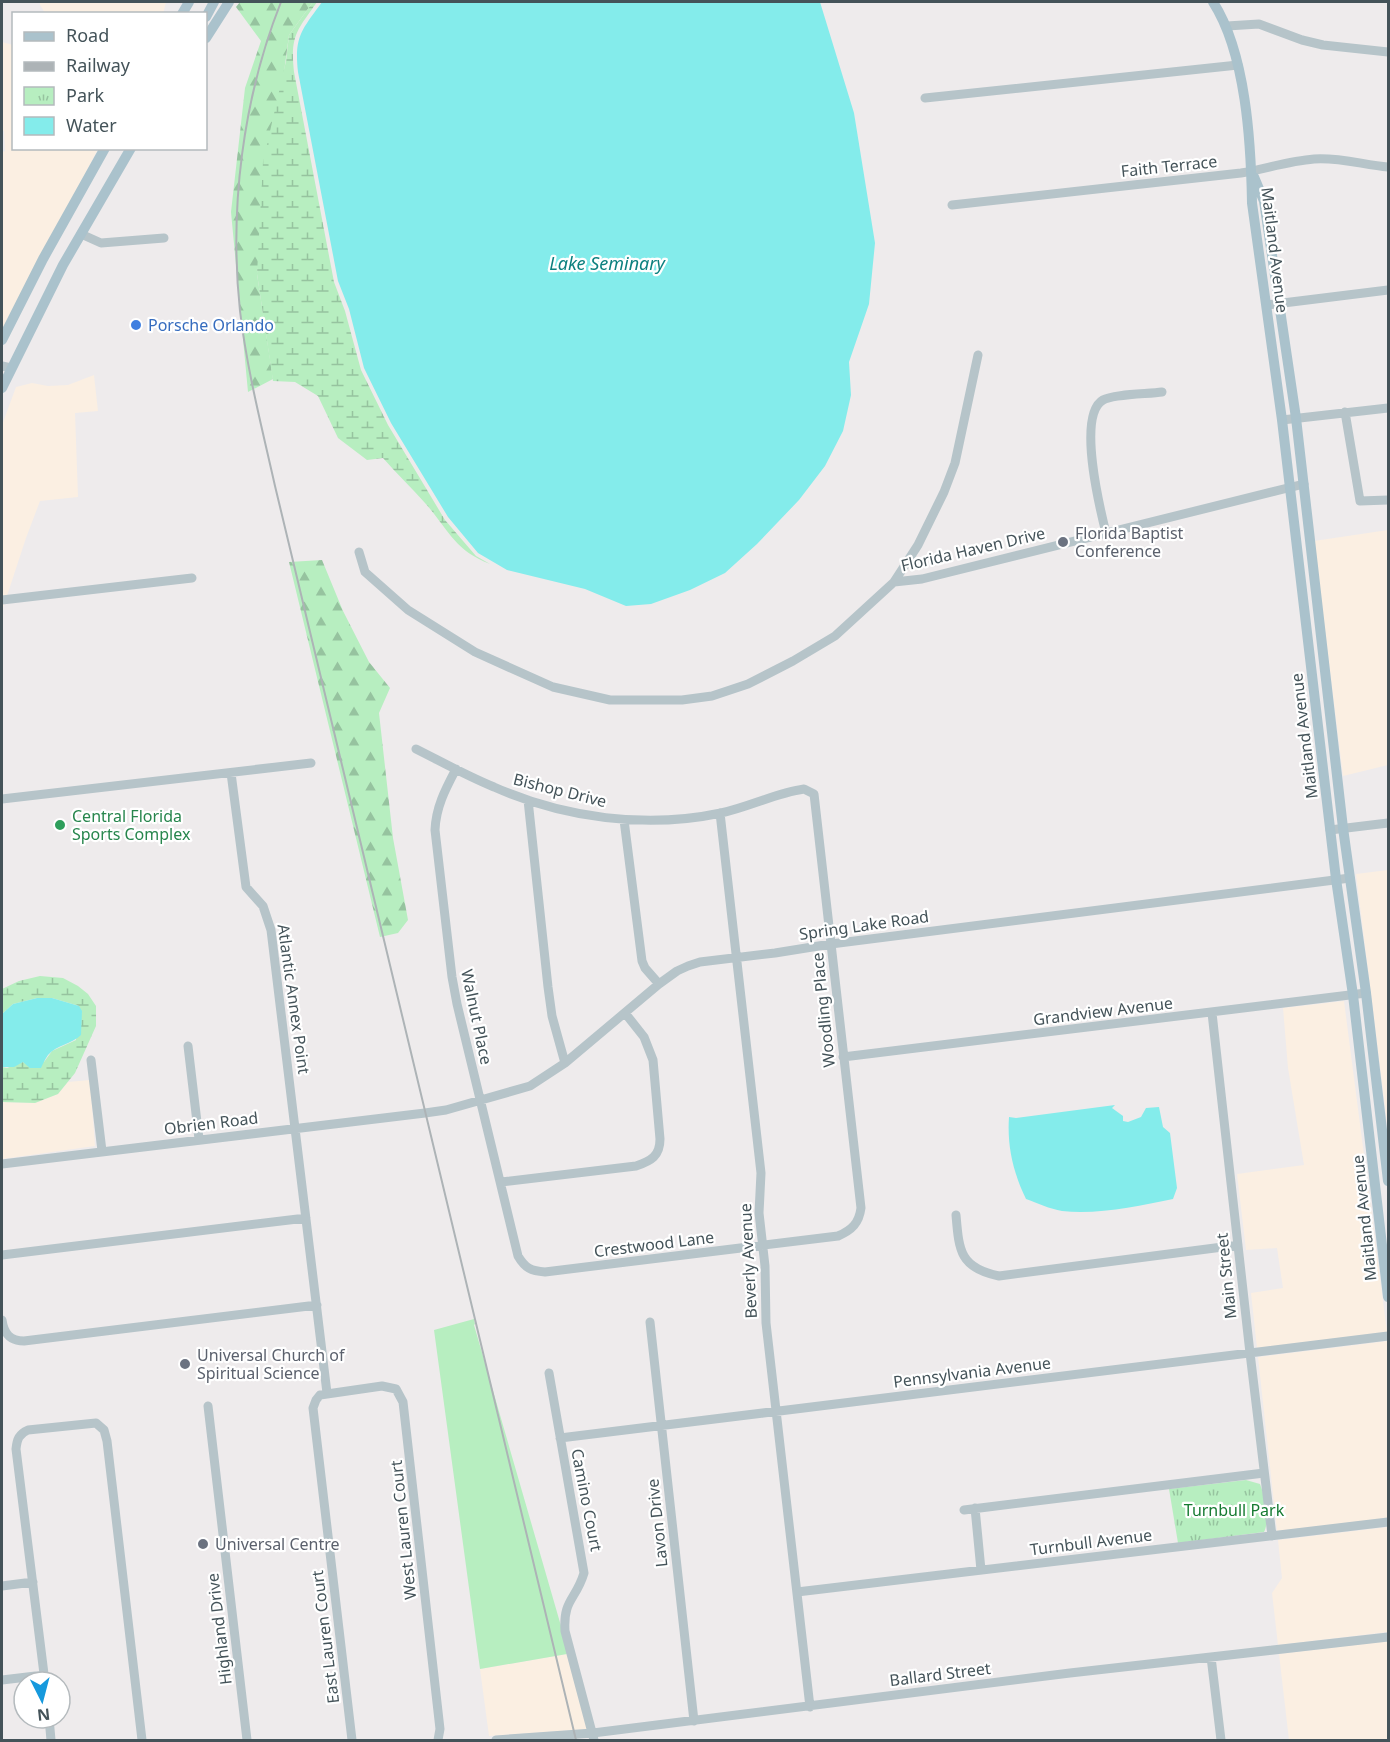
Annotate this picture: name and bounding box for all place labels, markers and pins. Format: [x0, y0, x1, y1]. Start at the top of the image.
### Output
place label: Porsche Orlando [148, 314, 274, 336]
marker: Porsche Orlando [129, 318, 143, 332]
place label: Florida Baptist Conference [1075, 522, 1184, 562]
marker: Florida Baptist Conference [1056, 535, 1070, 549]
place label: Central Florida Sports Complex [72, 805, 191, 845]
marker: Central Florida Sports Complex [53, 818, 67, 832]
place label: Universal Church of Spiritual Science [197, 1344, 346, 1384]
marker: Universal Church of Spiritual Science [178, 1357, 192, 1371]
place label: Universal Centre [215, 1533, 340, 1555]
marker: Universal Centre [196, 1537, 210, 1551]

